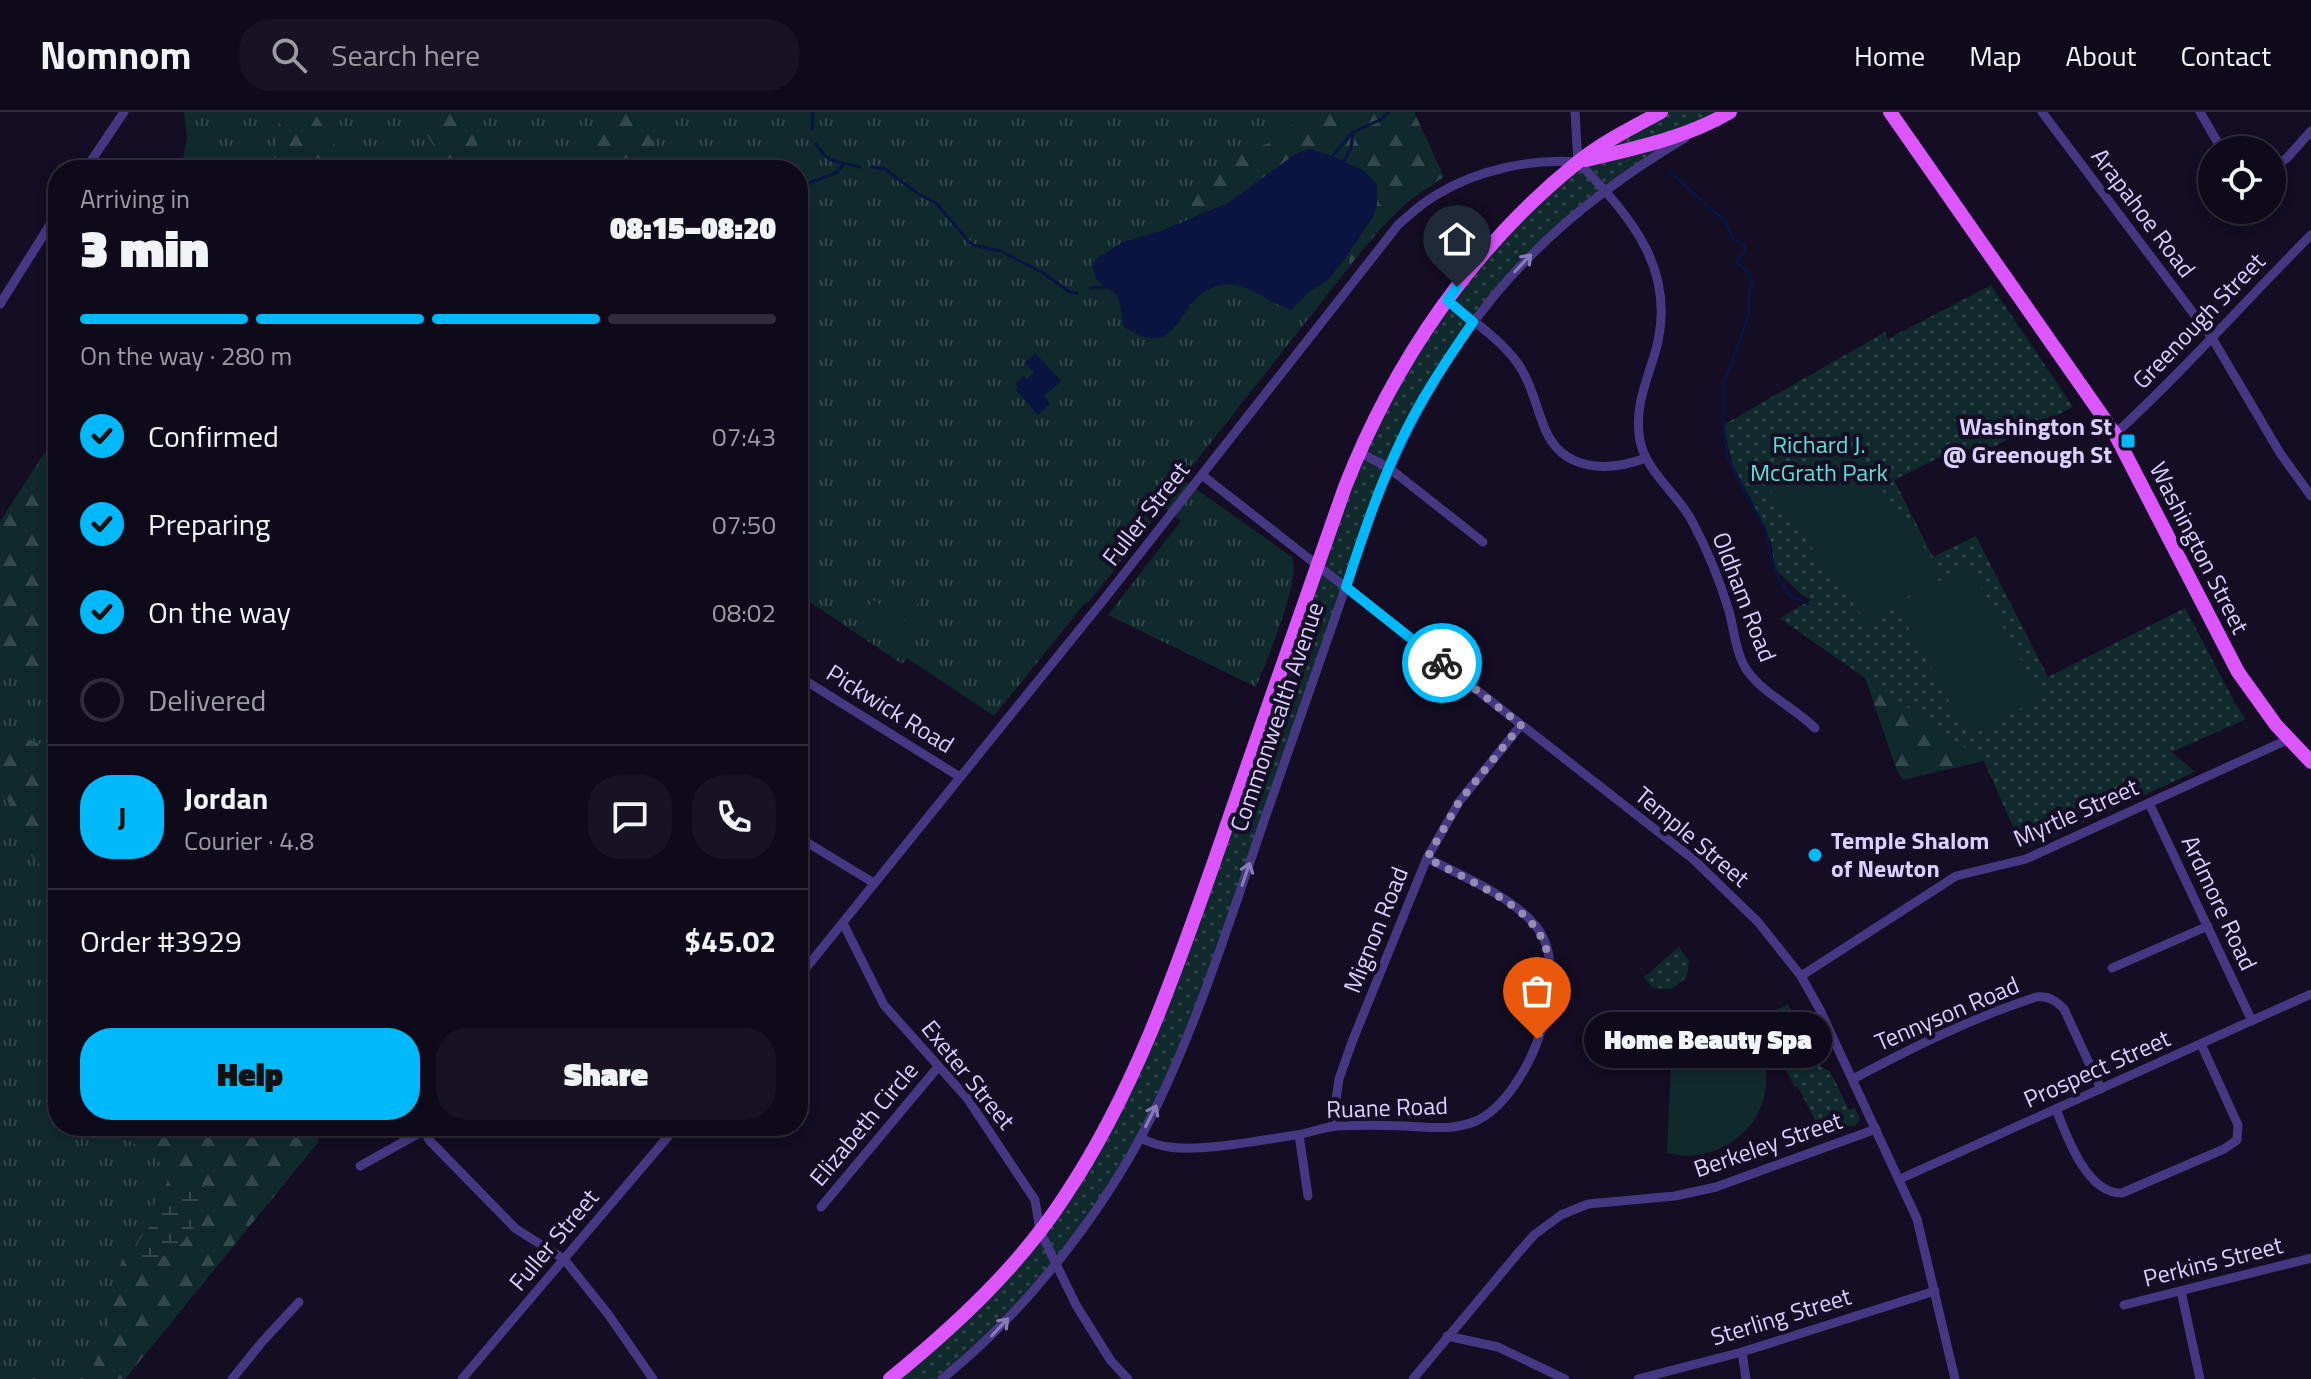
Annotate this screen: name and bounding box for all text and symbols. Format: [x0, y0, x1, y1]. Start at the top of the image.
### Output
search box [239, 19, 799, 91]
text: Nomnom [40, 26, 191, 84]
text: Search here [331, 32, 480, 78]
icon: search [267, 33, 311, 77]
text: Home [1854, 34, 1925, 77]
text: Map [1969, 34, 2022, 77]
text: About [2066, 34, 2136, 77]
text: Contact [2180, 34, 2271, 77]
map controls [2198, 136, 2286, 224]
button: locate [2198, 136, 2286, 224]
street label: Arapahoe Road [2083, 140, 2205, 285]
text: Arriving in [80, 179, 190, 218]
text: 08:15–08:20 [610, 205, 776, 251]
pin [1423, 205, 1491, 287]
text: 3 min [80, 208, 209, 287]
icon: home [1435, 217, 1479, 261]
street label: Greenough Street [2124, 243, 2273, 397]
one-way arrow [1513, 253, 1531, 273]
text: On the way · 280 m [80, 336, 292, 375]
place label: Washington St @ Greenough St [1943, 408, 2112, 472]
text: Confirmed [148, 413, 279, 459]
icon: check [80, 414, 124, 458]
text: 07:43 [712, 417, 776, 456]
park label: Richard J. McGrath Park [1750, 426, 1889, 490]
marker: Washington St @ Greenough St [2119, 432, 2137, 450]
street label: Fuller Street [1093, 453, 1198, 573]
street label: Washington Street [2141, 455, 2259, 640]
text: Preparing [148, 501, 270, 547]
icon: check [80, 502, 124, 546]
text: 07:50 [712, 505, 776, 544]
street label: Oldham Road [1704, 527, 1786, 667]
text: On the way [148, 589, 291, 635]
icon: check [80, 590, 124, 634]
text: 08:02 [712, 593, 776, 632]
street label: Commonwealth Avenue [1220, 597, 1332, 836]
courier [1402, 623, 1482, 703]
icon: bike [1420, 641, 1464, 685]
street label: Pickwick Road [820, 655, 961, 762]
text: Delivered [148, 677, 266, 723]
street label: Myrtle Street [2007, 768, 2144, 856]
text: Jordan [184, 775, 268, 821]
button: chat [588, 775, 672, 859]
button: phone [692, 775, 776, 859]
street label: Temple Street [1627, 777, 1758, 895]
text: J [117, 794, 127, 840]
text: Courier · 4.8 [184, 821, 314, 860]
place label: Temple Shalom of Newton [1831, 822, 1989, 886]
street label: Ardmore Road [2173, 829, 2267, 976]
marker: Temple Shalom of Newton [1806, 846, 1824, 864]
street label: Mignon Road [1333, 861, 1417, 998]
one-way arrow [1239, 862, 1254, 887]
text: Order #3929 [80, 918, 242, 964]
text: $45.02 [684, 918, 776, 964]
pin [1503, 957, 1571, 1039]
street label: Tennyson Road [1869, 967, 2024, 1060]
icon: bag [1515, 969, 1559, 1013]
callout: Home Beauty Spa [1585, 1011, 1833, 1067]
street label: Exeter Street [913, 1012, 1025, 1137]
street label: Prospect Street [2018, 1019, 2176, 1116]
text: Home Beauty Spa [1604, 1020, 1812, 1059]
button: Help [80, 1028, 420, 1120]
button: Share [436, 1028, 776, 1120]
street label: Elizabeth Circle [800, 1053, 926, 1193]
street label: Ruane Road [1326, 1087, 1448, 1127]
street label: Berkeley Street [1689, 1102, 1847, 1186]
one-way arrow [1144, 1105, 1160, 1129]
street label: Fuller Street [500, 1180, 607, 1298]
street label: Perkins Street [2139, 1226, 2287, 1296]
street label: Sterling Street [1706, 1277, 1856, 1354]
one-way arrow [990, 1317, 1008, 1337]

